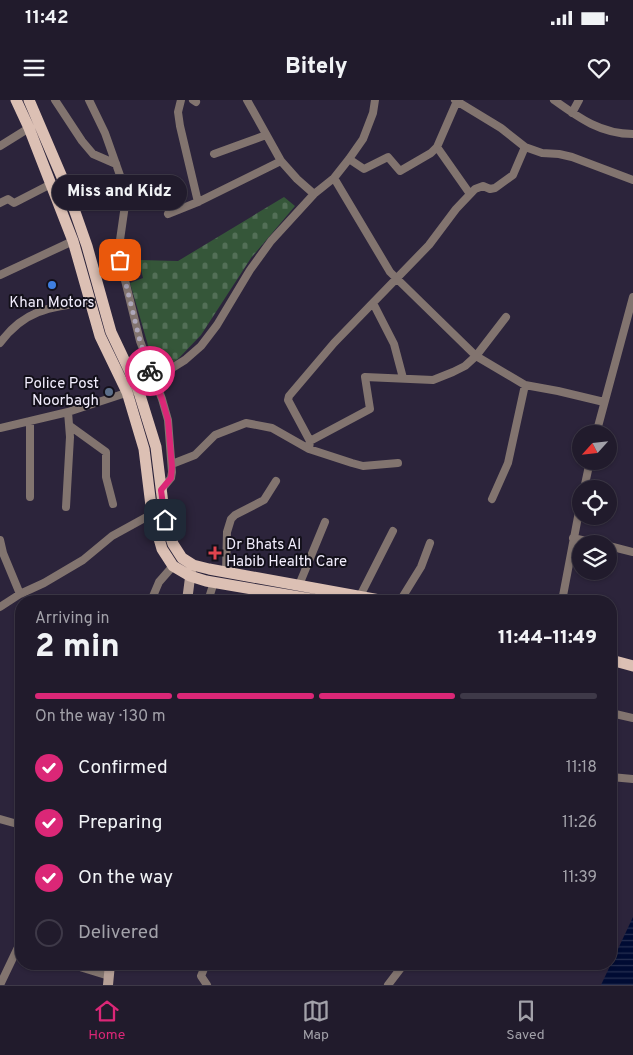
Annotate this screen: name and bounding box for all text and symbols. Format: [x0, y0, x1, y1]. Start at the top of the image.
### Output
text: 11:42 [25, 6, 69, 30]
icon: menu [20, 54, 48, 82]
text: Bitely [285, 54, 348, 81]
icon: heart [585, 54, 613, 82]
callout: Miss and Kidz [52, 175, 188, 210]
text: Miss and Kidz [67, 182, 172, 202]
pin [99, 239, 141, 281]
icon: bag [106, 246, 134, 274]
marker: Khan Motors [46, 279, 58, 291]
place label: Khan Motors [9, 294, 95, 313]
courier [125, 346, 175, 396]
icon: bike [136, 357, 164, 385]
place label: Police Post Noorbagh [24, 375, 99, 411]
marker: Police Post Noorbagh [103, 386, 115, 398]
north arrow [572, 425, 618, 470]
map controls [572, 425, 617, 580]
button: locate [572, 480, 617, 525]
pin [144, 499, 186, 541]
icon: home [151, 506, 179, 534]
button: layers [572, 535, 617, 580]
place label: Dr Bhats Al Habib Health Care [226, 536, 347, 572]
marker: Dr Bhats Al Habib Health Care [208, 546, 222, 560]
text: Arriving in [35, 609, 110, 629]
text: 11:44–11:49 [498, 626, 597, 650]
text: 2 min [35, 628, 120, 668]
text: On the way · 130 m [35, 707, 166, 727]
icon: check [35, 754, 63, 782]
text: Confirmed [78, 756, 168, 780]
text: 11:18 [566, 758, 597, 778]
icon: check [35, 809, 63, 837]
text: Preparing [78, 811, 162, 835]
text: 11:26 [562, 813, 597, 833]
icon: check [35, 864, 63, 892]
text: On the way [78, 866, 173, 890]
text: 11:39 [563, 868, 597, 888]
text: Delivered [78, 921, 159, 945]
tab: Home [88, 997, 125, 1044]
tab: Map [302, 997, 330, 1044]
tab: Saved [506, 997, 545, 1044]

